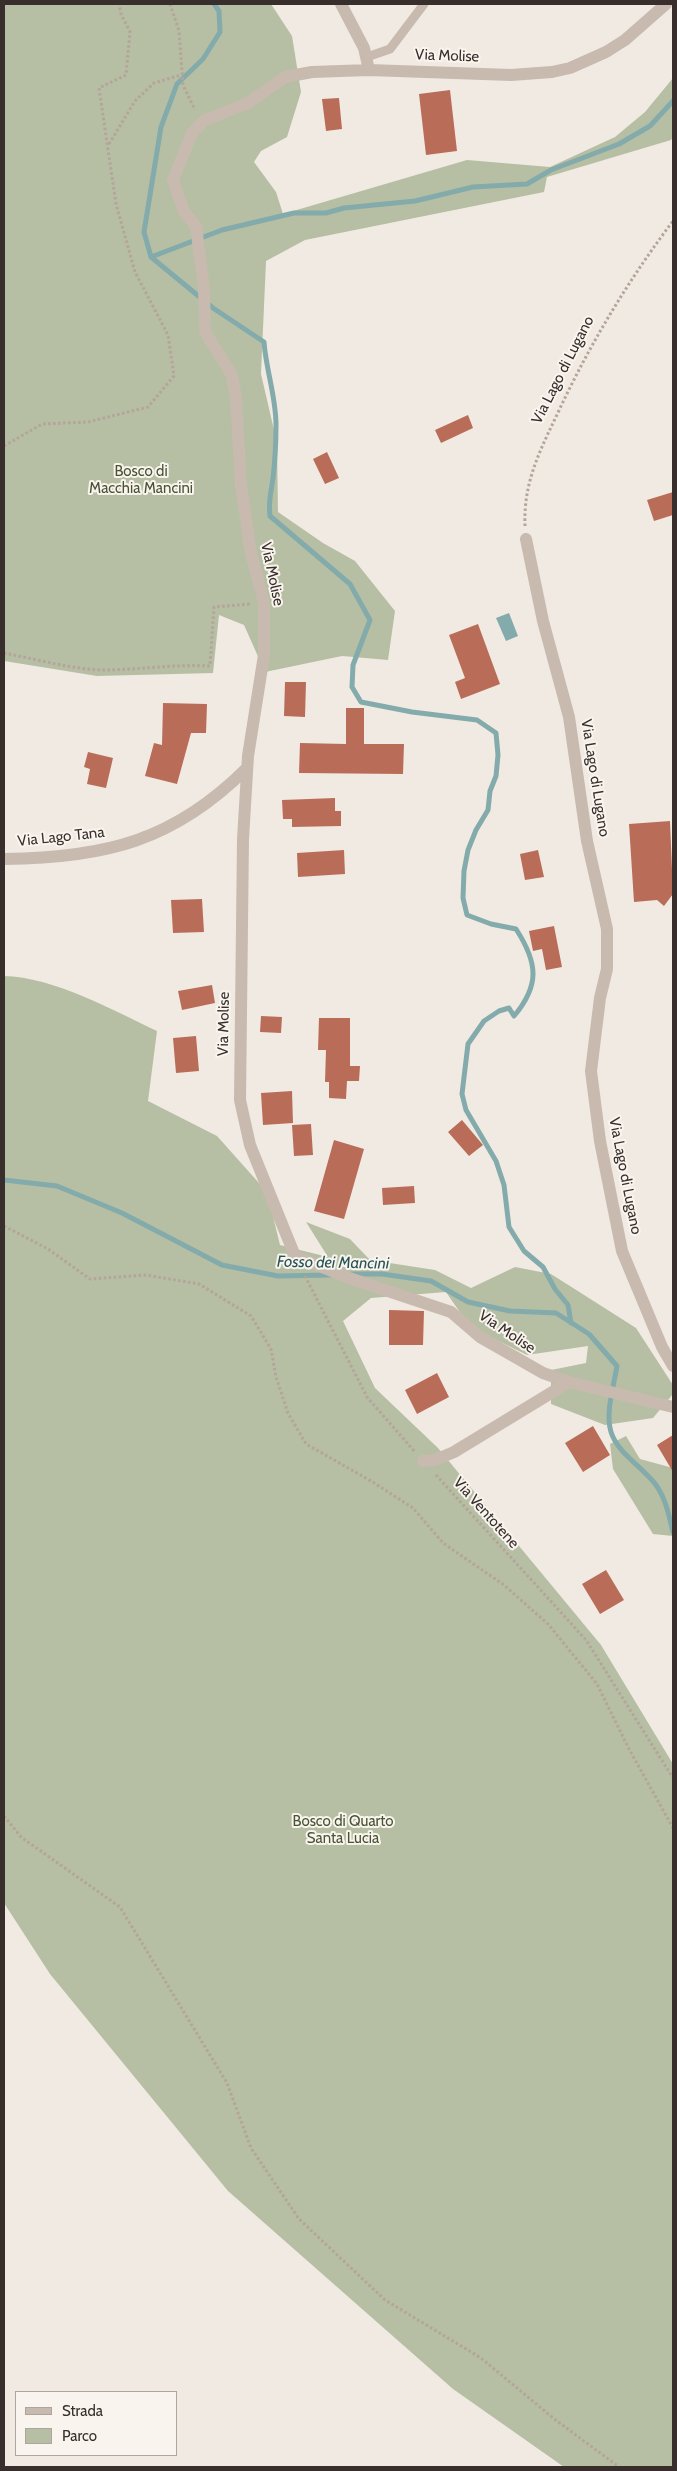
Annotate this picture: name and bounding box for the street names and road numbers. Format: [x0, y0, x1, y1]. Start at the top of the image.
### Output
street label: Via Molise [414, 46, 480, 66]
street label: Via Lago di Lugano [528, 313, 598, 427]
street label: Via Molise [256, 541, 288, 607]
street label: Via Lago di Lugano [577, 718, 613, 838]
street label: Via Lago Tana [17, 823, 105, 851]
street label: Via Molise [214, 992, 234, 1056]
street label: Via Lago di Lugano [605, 1116, 645, 1236]
street label: Via Molise [475, 1307, 539, 1357]
street label: Via Ventotene [449, 1474, 523, 1552]

